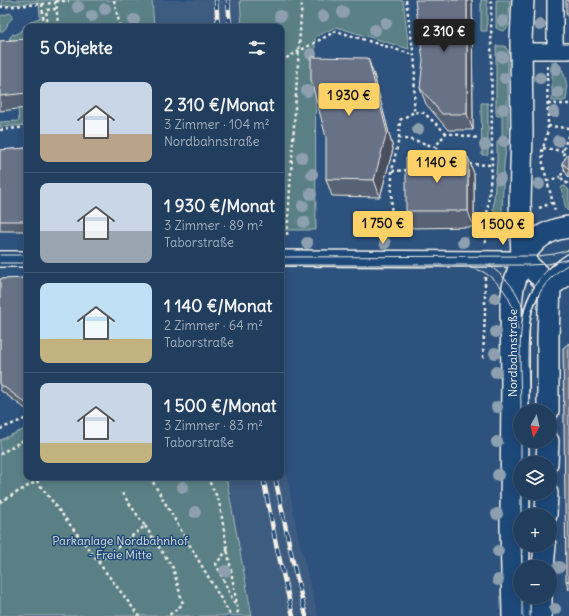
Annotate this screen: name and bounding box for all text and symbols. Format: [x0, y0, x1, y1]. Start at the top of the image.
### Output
pin: 2 310 € [407, 19, 481, 53]
text: 2 310 € [423, 23, 465, 40]
text: 5 Objekte [40, 37, 113, 59]
icon: filters [246, 37, 268, 59]
pin: 1 930 € [312, 83, 386, 117]
text: 1 930 € [327, 87, 371, 104]
text: 2 310 €/Monat [164, 94, 274, 116]
icon: home [72, 98, 120, 146]
text: 3 Zimmer · 104 m² [164, 116, 270, 133]
text: Nordbahnstraße [164, 133, 260, 150]
pin: 1 140 € [400, 150, 474, 184]
text: 1 140 € [417, 154, 457, 171]
text: 1 930 €/Monat [164, 195, 275, 217]
icon: home [72, 199, 120, 247]
pin: 1 750 € [346, 211, 420, 245]
pin: 1 500 € [466, 212, 540, 246]
text: 1 750 € [362, 215, 404, 232]
text: 1 500 € [481, 216, 525, 233]
text: 3 Zimmer · 89 m² [164, 217, 263, 234]
text: Taborstraße [164, 234, 234, 251]
text: 1 140 €/Monat [164, 295, 272, 317]
icon: home [72, 299, 120, 347]
street label: Nordbahnstraße [505, 309, 520, 397]
text: 2 Zimmer · 64 m² [164, 317, 263, 334]
text: Taborstraße [164, 334, 234, 351]
text: 1 500 €/Monat [164, 395, 277, 417]
icon: home [72, 399, 120, 447]
north arrow [513, 404, 557, 448]
map controls [513, 404, 557, 604]
text: 3 Zimmer · 83 m² [164, 417, 263, 434]
text: Taborstraße [164, 434, 234, 451]
button: layers [513, 456, 557, 500]
button: + [513, 508, 557, 552]
park label: Parkanlage Nordbahnhof - Freie Mitte [52, 533, 189, 562]
button: − [513, 560, 557, 604]

